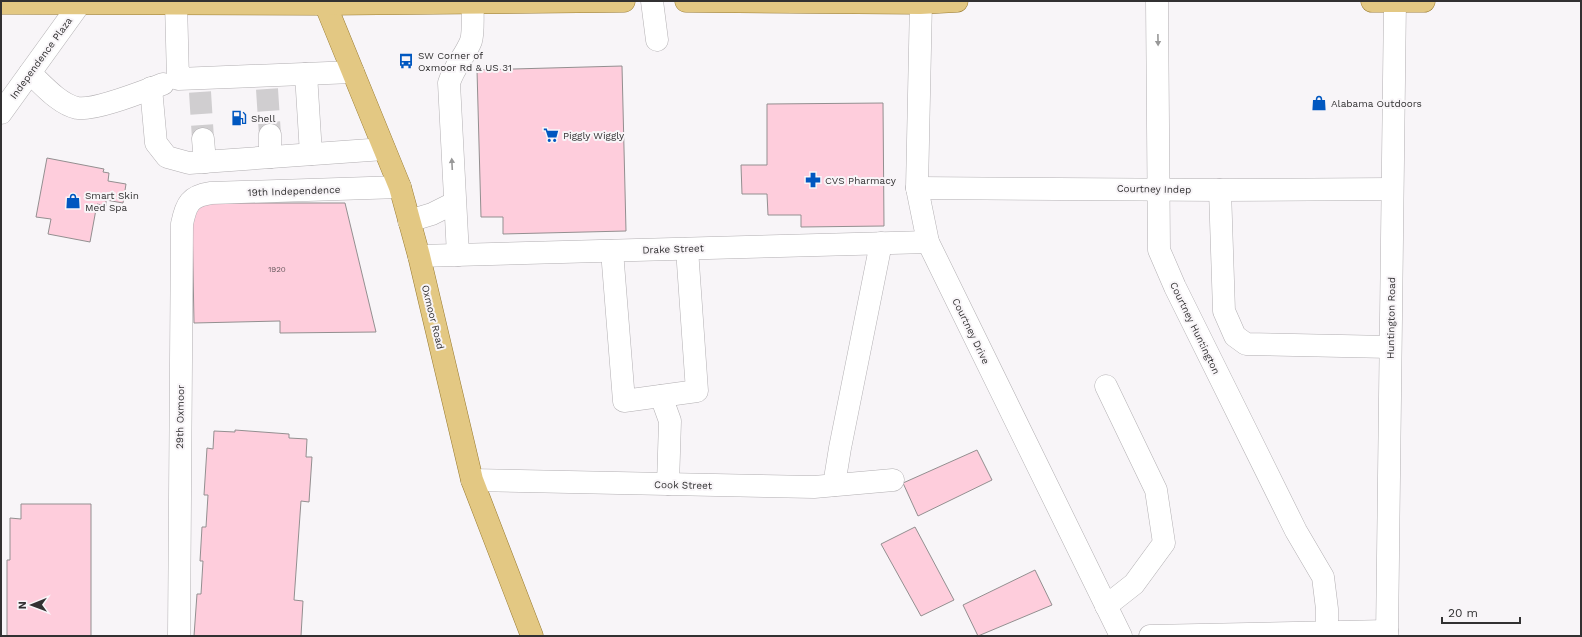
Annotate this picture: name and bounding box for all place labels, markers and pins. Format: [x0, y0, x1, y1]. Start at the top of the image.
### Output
place label: SW Corner of Oxmoor Rd & US 31 [418, 50, 512, 73]
bus stop icon: SW Corner of Oxmoor Rd & US 31 [397, 52, 415, 70]
shop icon: Alabama Outdoors [1310, 94, 1328, 112]
place label: Alabama Outdoors [1331, 98, 1422, 109]
fuel station icon: Shell [230, 109, 248, 127]
place label: Shell [251, 113, 276, 124]
supermarket icon: Piggly Wiggly [542, 126, 560, 144]
place label: Piggly Wiggly [563, 130, 625, 141]
pharmacy icon: CVS Pharmacy [804, 171, 822, 189]
place label: CVS Pharmacy [825, 175, 897, 186]
place label: Smart Skin Med Spa [85, 190, 139, 213]
shop icon: Smart Skin Med Spa [64, 192, 82, 210]

